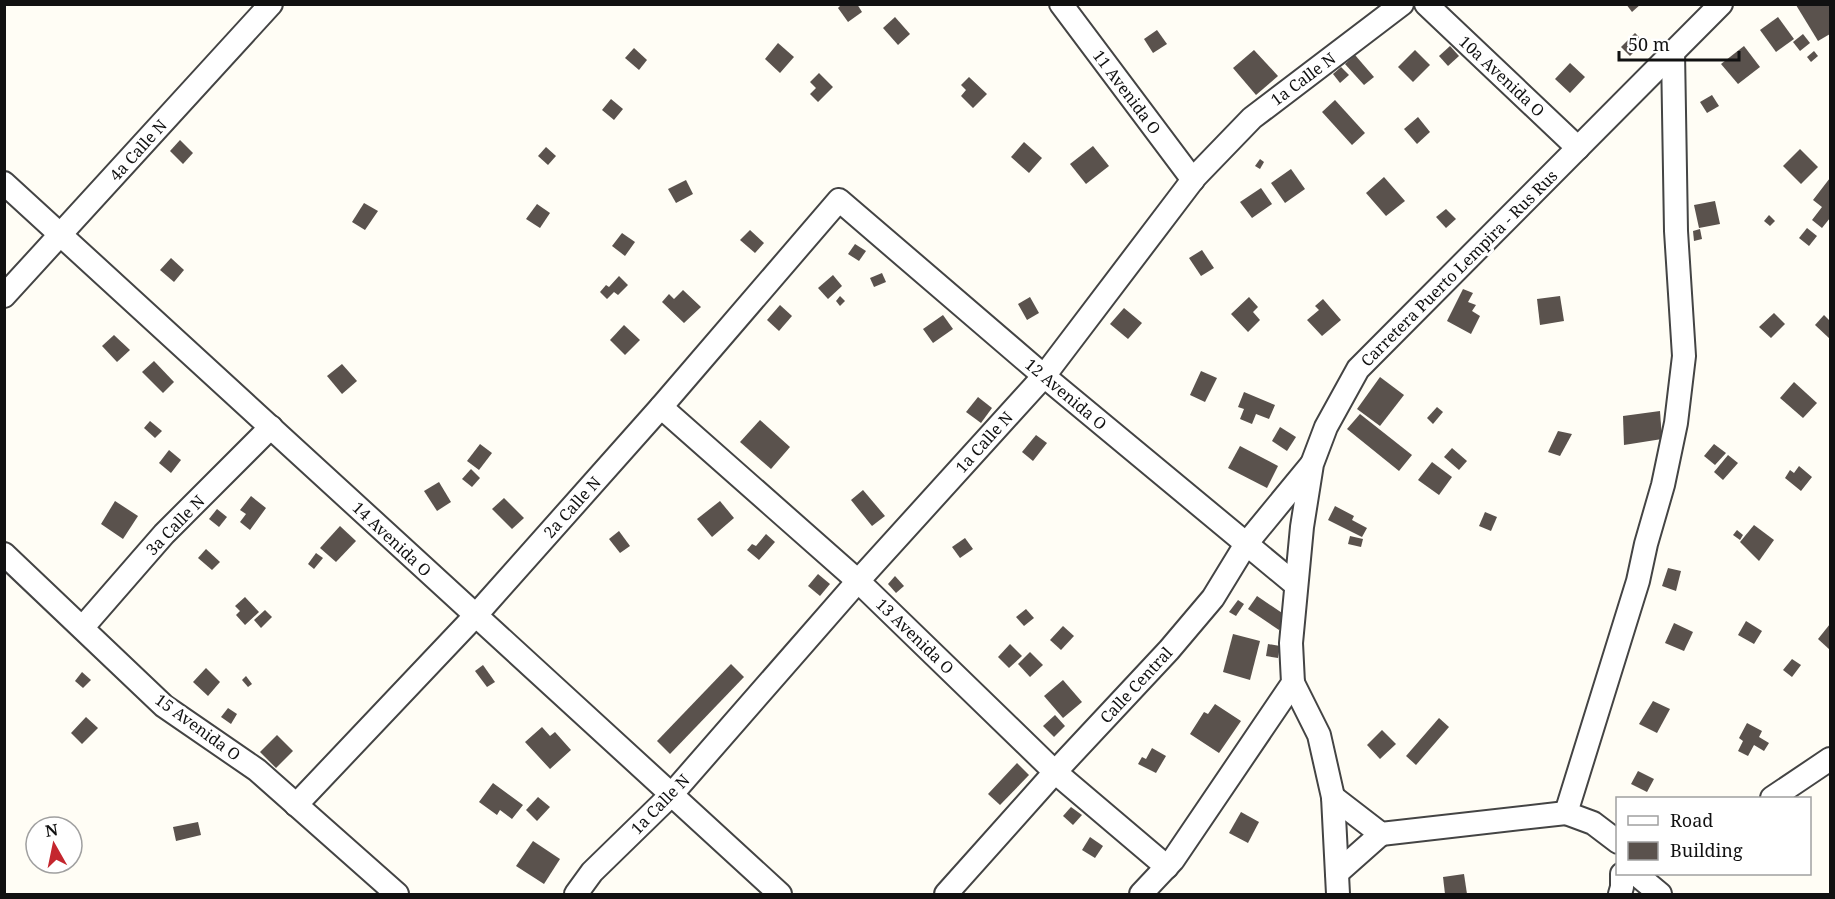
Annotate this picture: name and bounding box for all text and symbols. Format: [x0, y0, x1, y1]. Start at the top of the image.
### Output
scale bar [1619, 24, 1739, 62]
street label: 10a Avenida O [1454, 31, 1550, 121]
text: 50 m [1628, 32, 1670, 56]
street label: 11 Avenida O [1088, 45, 1166, 139]
street label: 1a Calle N [1266, 47, 1340, 111]
street label: 4a Calle N [104, 114, 172, 186]
street label: Carretera Puerto Lempira - Rus Rus [1356, 165, 1562, 371]
street label: 12 Avenida O [1020, 353, 1112, 435]
street label: 1a Calle N [950, 406, 1018, 478]
street label: 2a Calle N [538, 471, 606, 543]
street label: 3a Calle N [141, 490, 209, 560]
street label: 14 Avenida O [348, 497, 436, 581]
street label: 13 Avenida O [871, 593, 959, 679]
street label: Calle Central [1095, 642, 1177, 728]
street label: 15 Avenida O [151, 689, 245, 765]
street label: 1a Calle N [626, 769, 694, 839]
legend [1616, 797, 1811, 875]
text: Road [1670, 808, 1713, 832]
north arrow [24, 815, 84, 875]
text: N [44, 818, 60, 842]
text: Building [1670, 838, 1743, 862]

